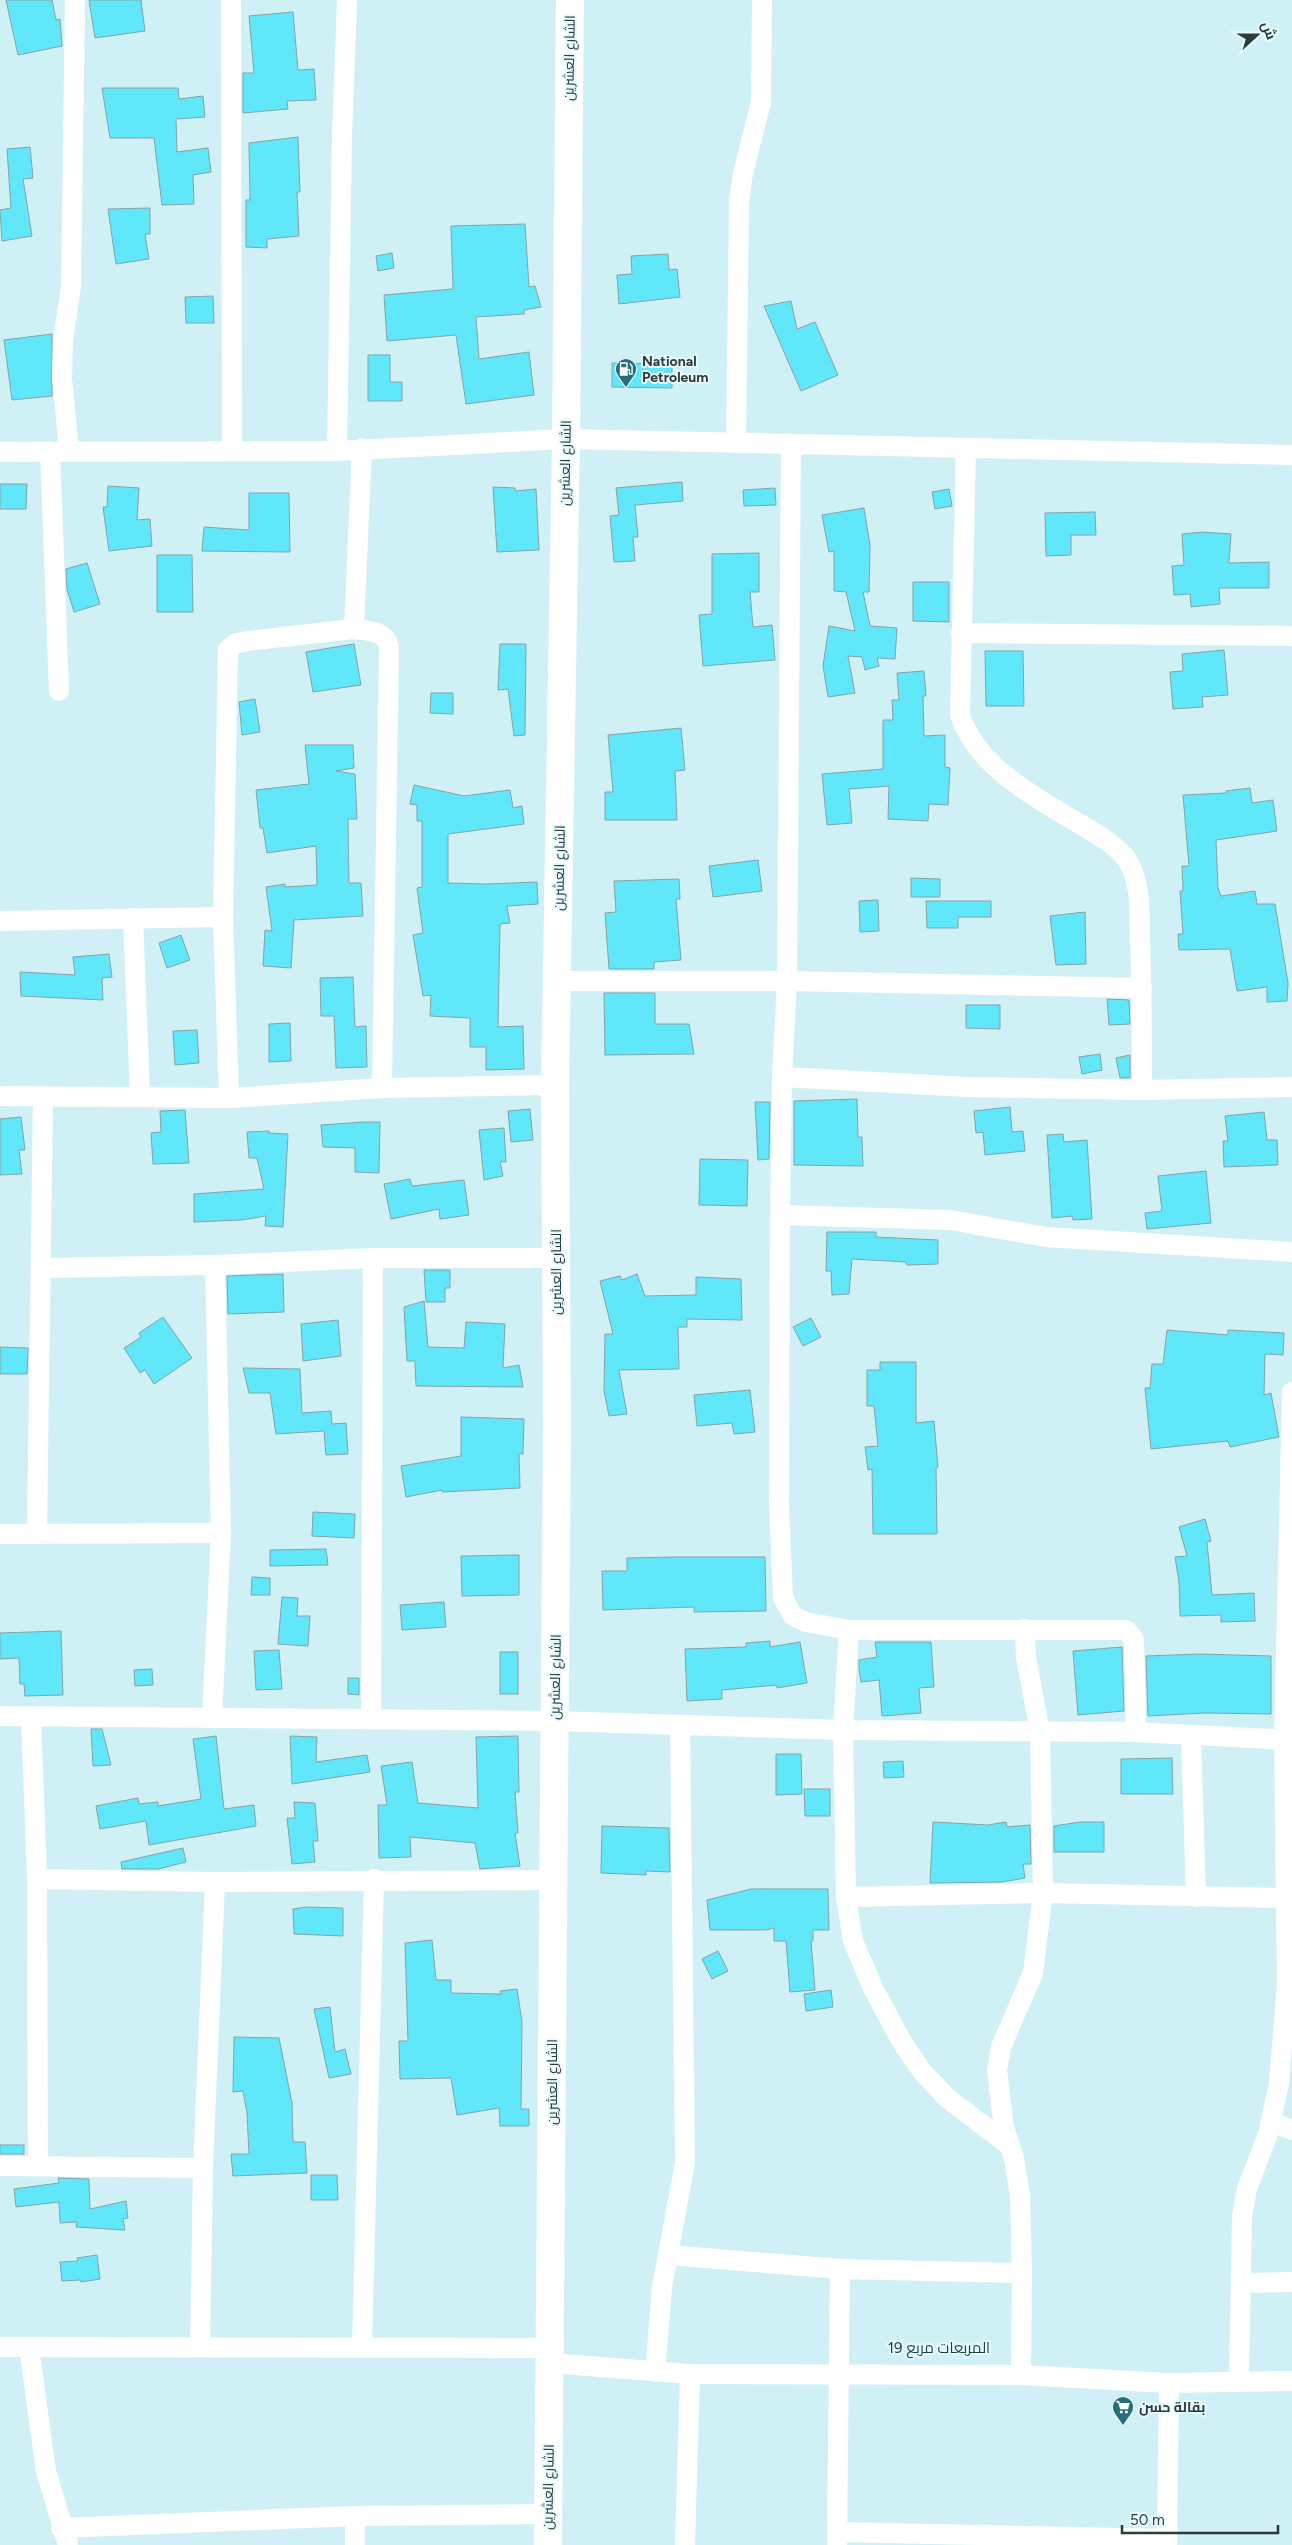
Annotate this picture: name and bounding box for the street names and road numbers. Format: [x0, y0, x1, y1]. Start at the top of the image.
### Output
street label: الشارع العشرين [560, 15, 579, 101]
street label: الشارع العشرين [556, 420, 575, 506]
street label: الشارع العشرين [550, 825, 569, 911]
street label: الشارع العشرين [548, 1229, 565, 1315]
street label: الشارع العشرين [546, 1634, 565, 1720]
street label: الشارع العشرين [544, 2039, 561, 2125]
street label: الشارع العشرين [539, 2444, 558, 2530]

